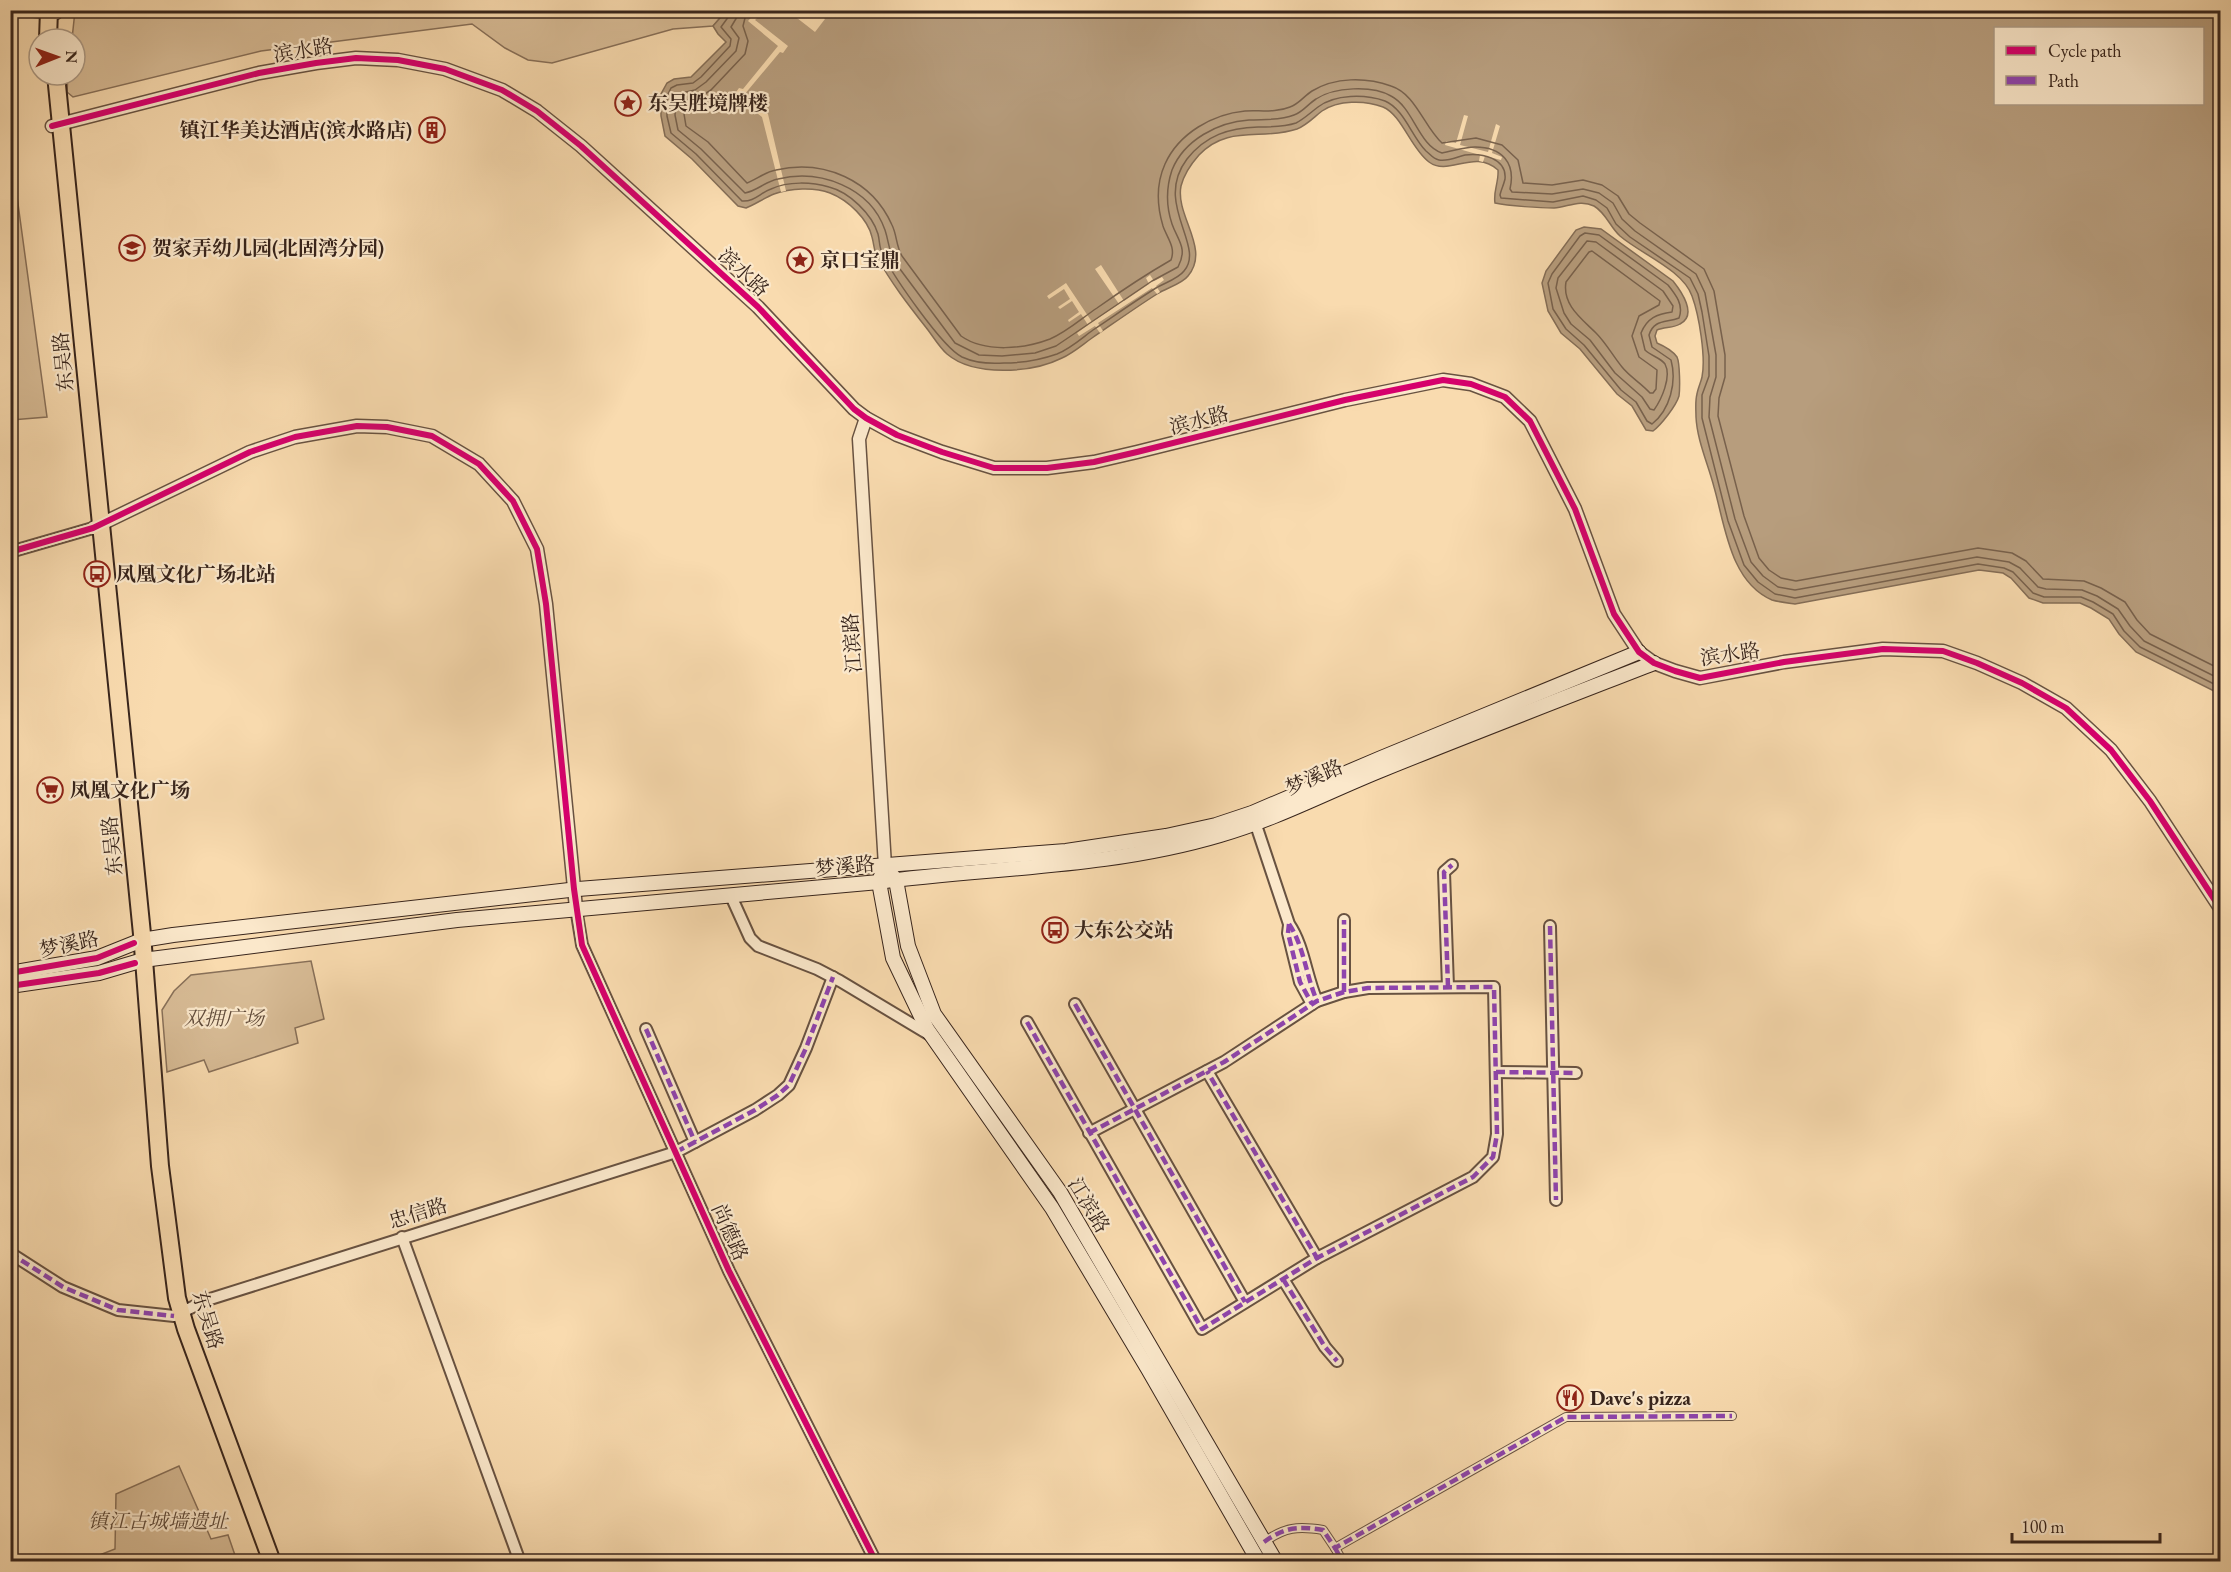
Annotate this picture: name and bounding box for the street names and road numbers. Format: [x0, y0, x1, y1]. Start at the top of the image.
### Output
street label: 滨水路 [271, 32, 335, 68]
street label: 滨水路 [713, 242, 775, 302]
street label: 东吴路 [47, 331, 79, 393]
street label: 滨水路 [1167, 400, 1231, 440]
street label: 江滨路 [837, 612, 867, 674]
street label: 滨水路 [1698, 637, 1762, 671]
street label: 梦溪路 [1281, 753, 1347, 801]
street label: 东吴路 [96, 815, 128, 877]
street label: 梦溪路 [814, 850, 876, 882]
street label: 梦溪路 [37, 925, 101, 963]
street label: 江滨路 [1062, 1173, 1116, 1237]
street label: 忠信路 [386, 1192, 450, 1234]
street label: 尚德路 [706, 1199, 754, 1265]
street label: 东吴路 [187, 1288, 229, 1352]

